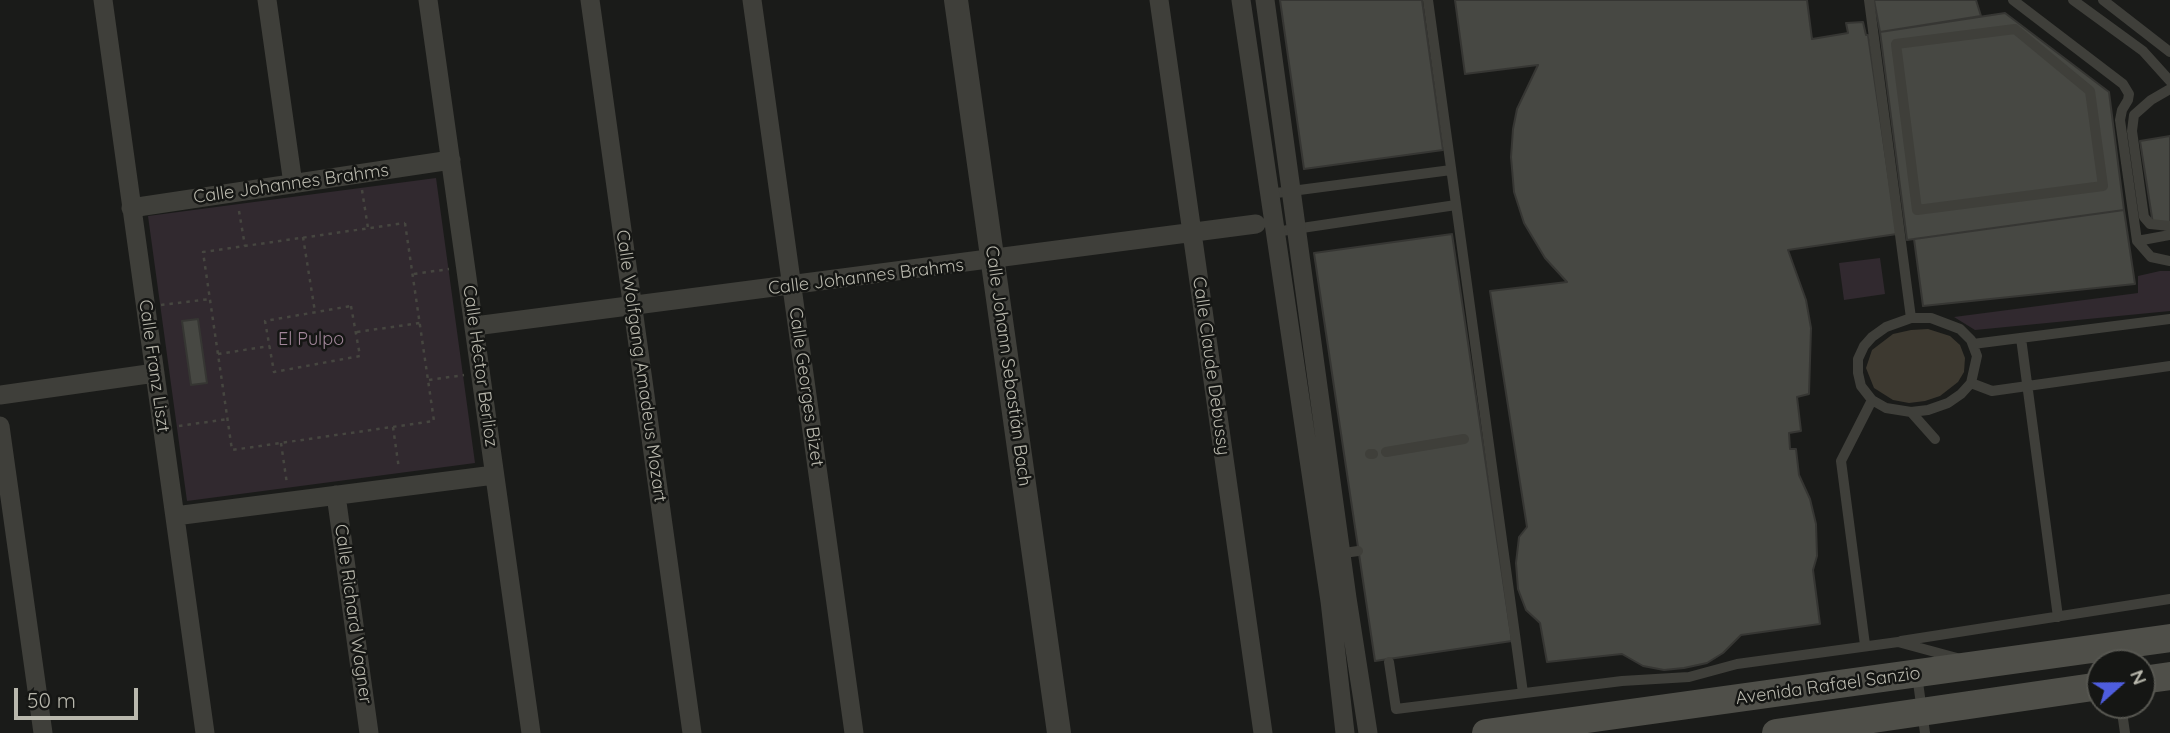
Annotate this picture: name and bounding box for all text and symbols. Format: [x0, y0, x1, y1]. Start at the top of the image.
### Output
street label: Calle Johannes Brahms [192, 160, 390, 208]
street label: Calle Wolfgang Amadeus Mozart [611, 228, 671, 504]
street label: Calle Johann Sebastián Bach [980, 244, 1036, 488]
street label: Calle Johannes Brahms [767, 254, 965, 300]
street label: Calle Claude Debussy [1188, 275, 1234, 457]
street label: Calle Héctor Berlioz [458, 284, 502, 448]
street label: Calle Franz Liszt [134, 298, 174, 434]
street label: Calle Georges Bizet [784, 306, 828, 468]
park label: El Pulpo [278, 329, 344, 351]
street label: Calle Richard Wagner [330, 523, 376, 705]
north arrow [2086, 649, 2156, 719]
street label: Avenida Rafael Sanzio [1734, 662, 1922, 710]
text: N [2125, 666, 2152, 688]
scale bar [18, 674, 142, 718]
text: 50 m [27, 687, 76, 713]

